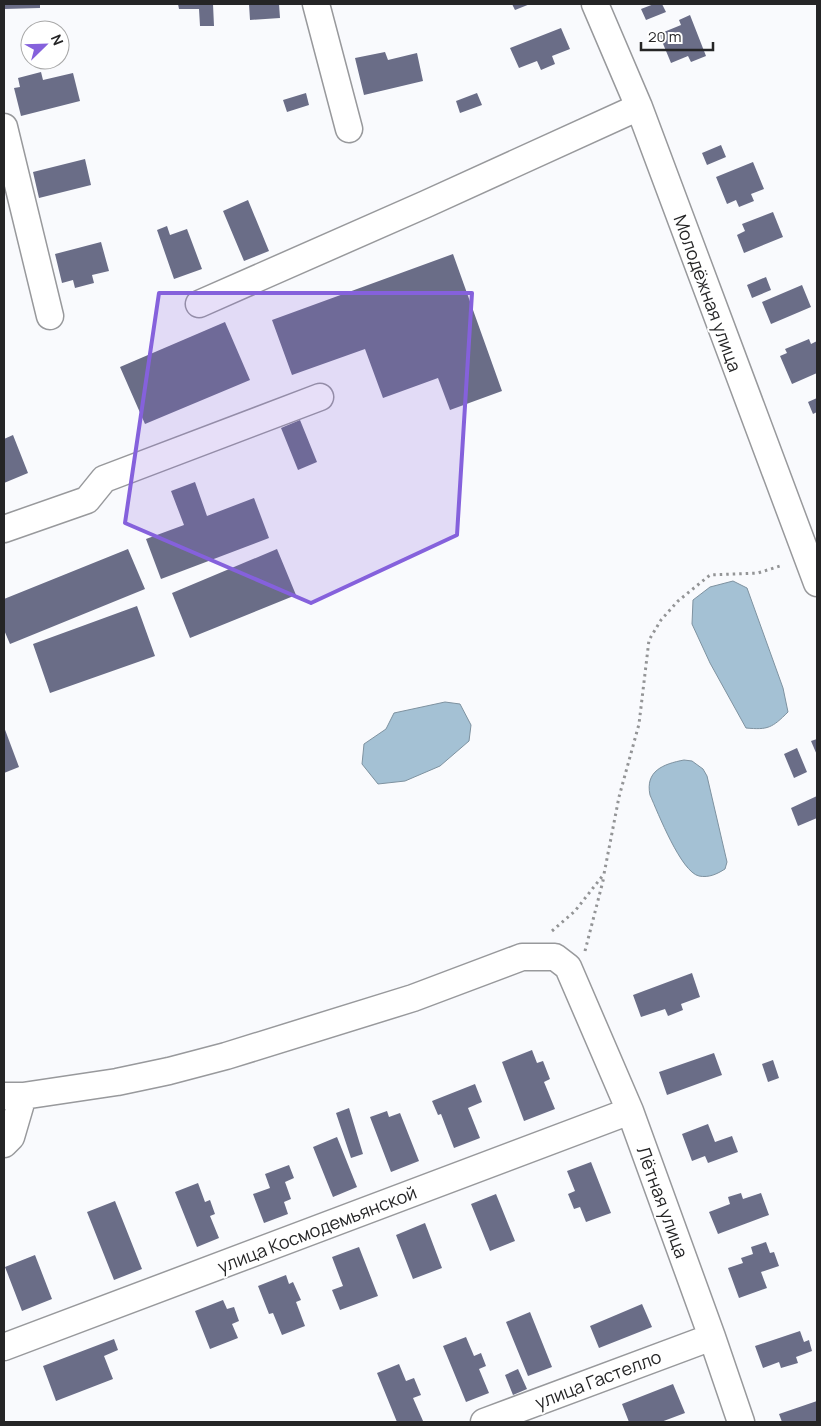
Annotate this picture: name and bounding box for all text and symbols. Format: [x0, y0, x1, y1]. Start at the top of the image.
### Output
north arrow [20, 20, 70, 70]
scale bar [641, 20, 714, 52]
text: 20 m [648, 26, 681, 47]
text: N [47, 31, 68, 48]
street label: Молодёжная улица [668, 211, 748, 375]
street label: Лётная улица [632, 1143, 694, 1261]
street label: улица Космодемьянской [214, 1180, 420, 1278]
street label: улица Гастелло [531, 1344, 665, 1414]

